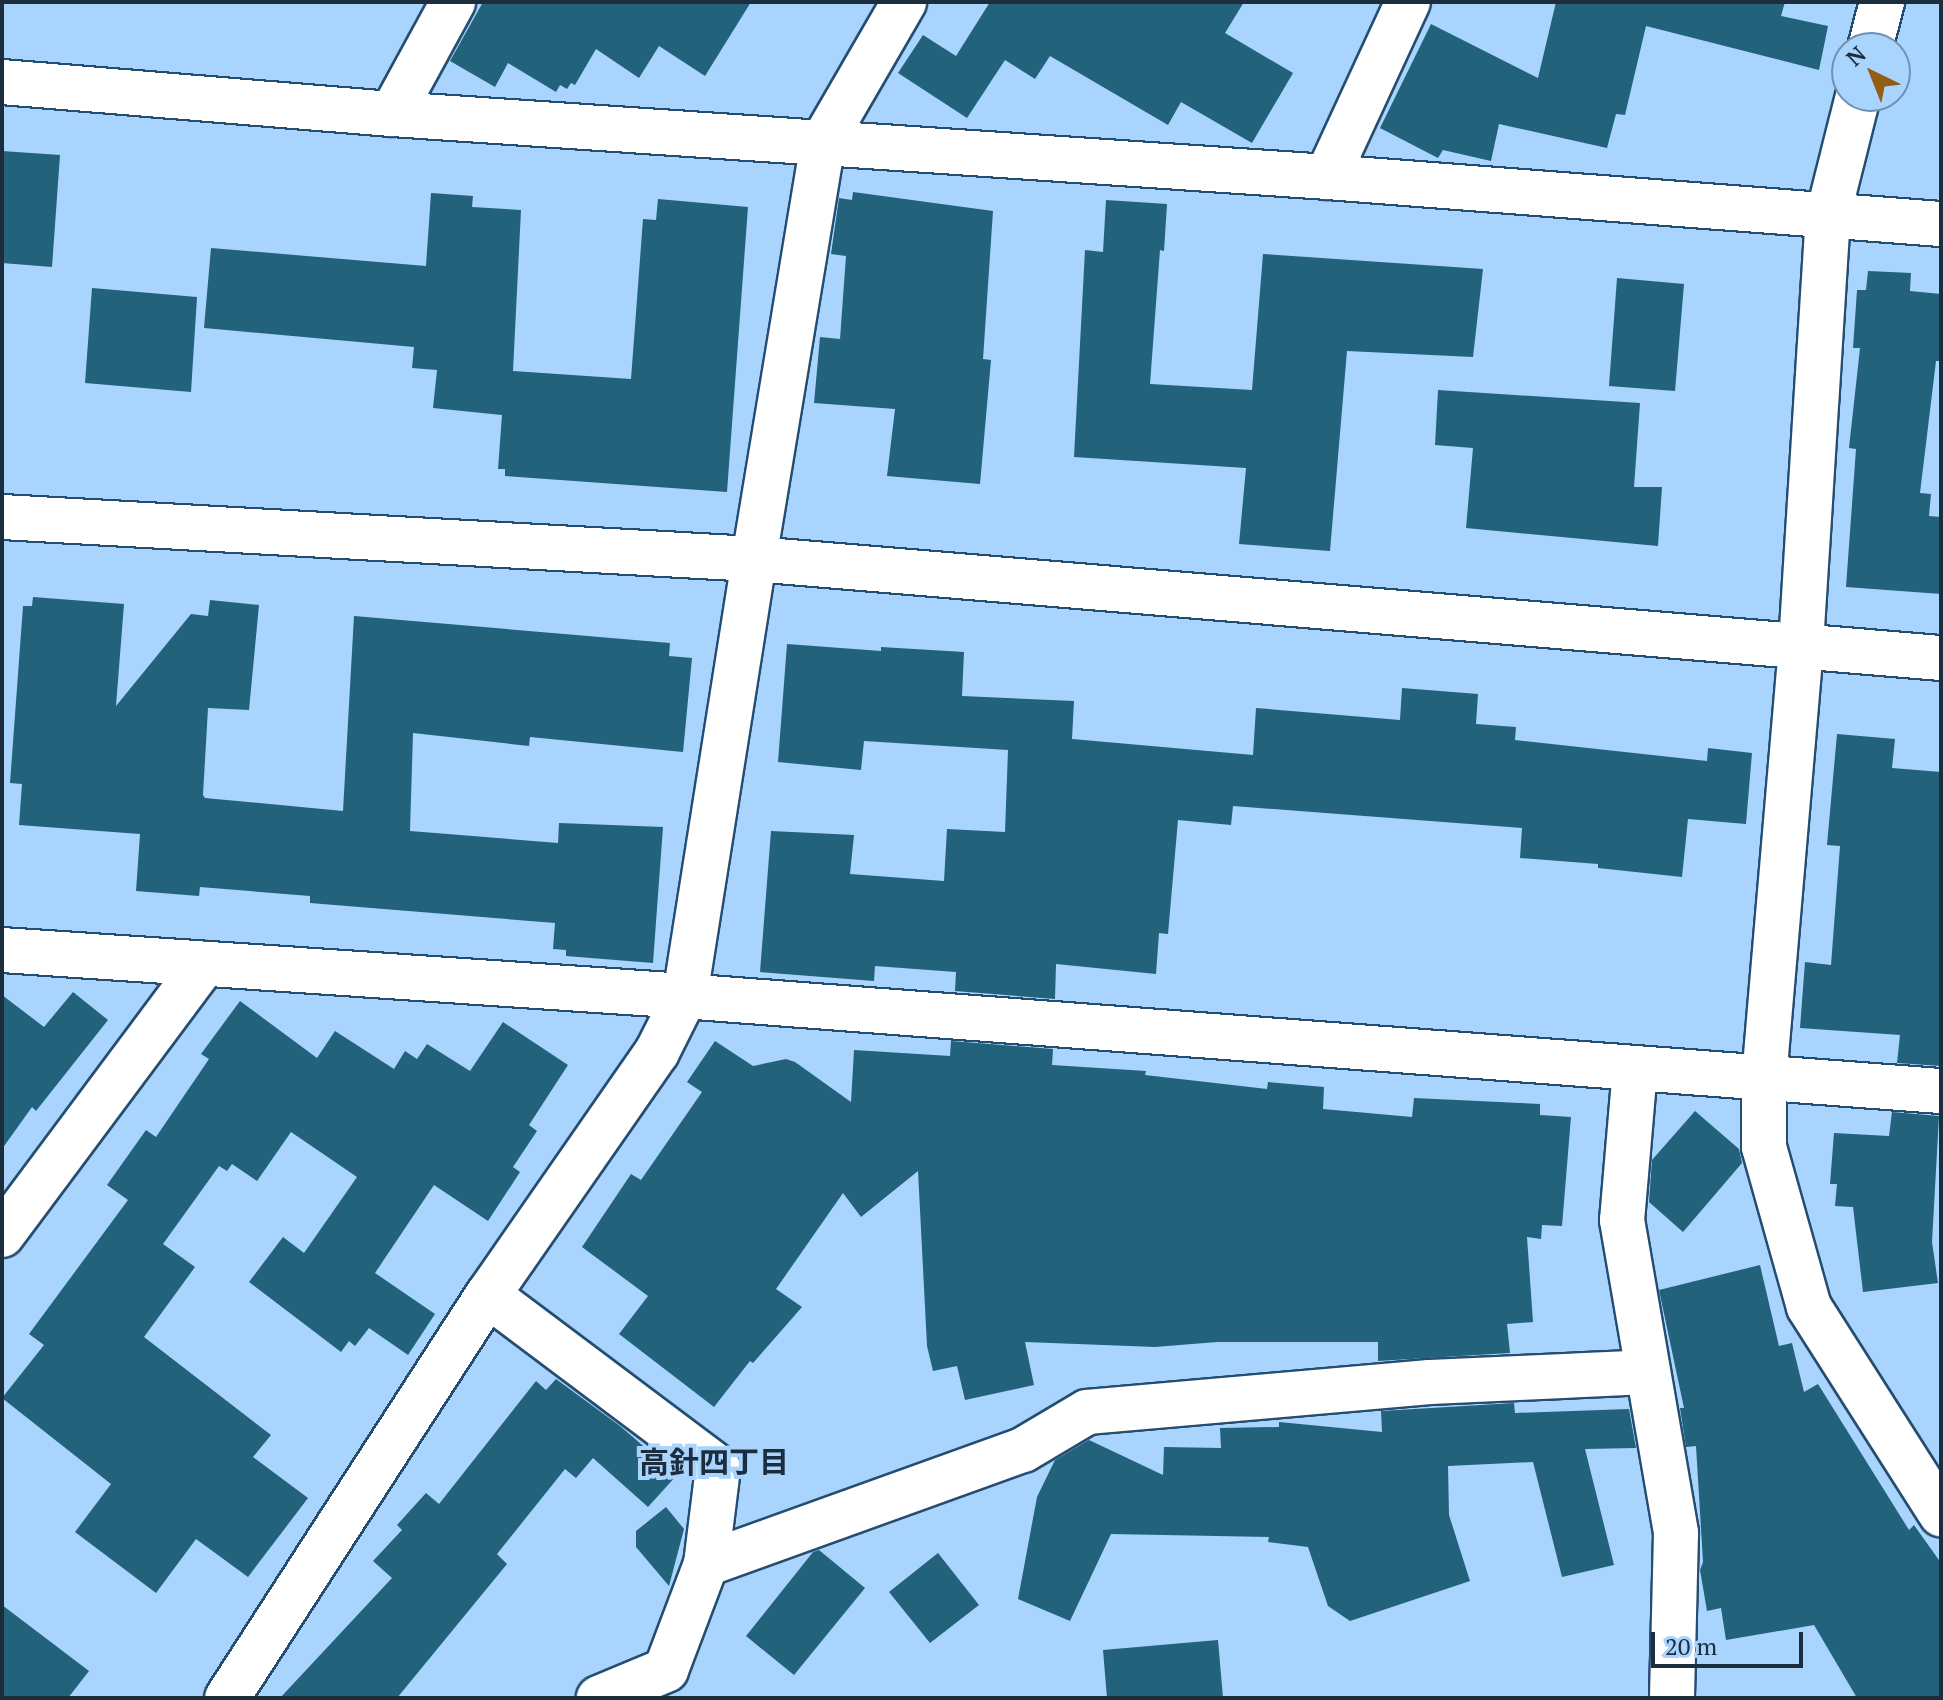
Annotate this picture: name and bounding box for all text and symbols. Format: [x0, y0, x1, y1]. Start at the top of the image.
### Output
north arrow [1831, 32, 1911, 112]
text: N [1840, 39, 1872, 72]
district label: 高針四丁目 [639, 1444, 789, 1480]
scale bar [1655, 1616, 1807, 1666]
text: 20 m [1665, 1630, 1717, 1662]

